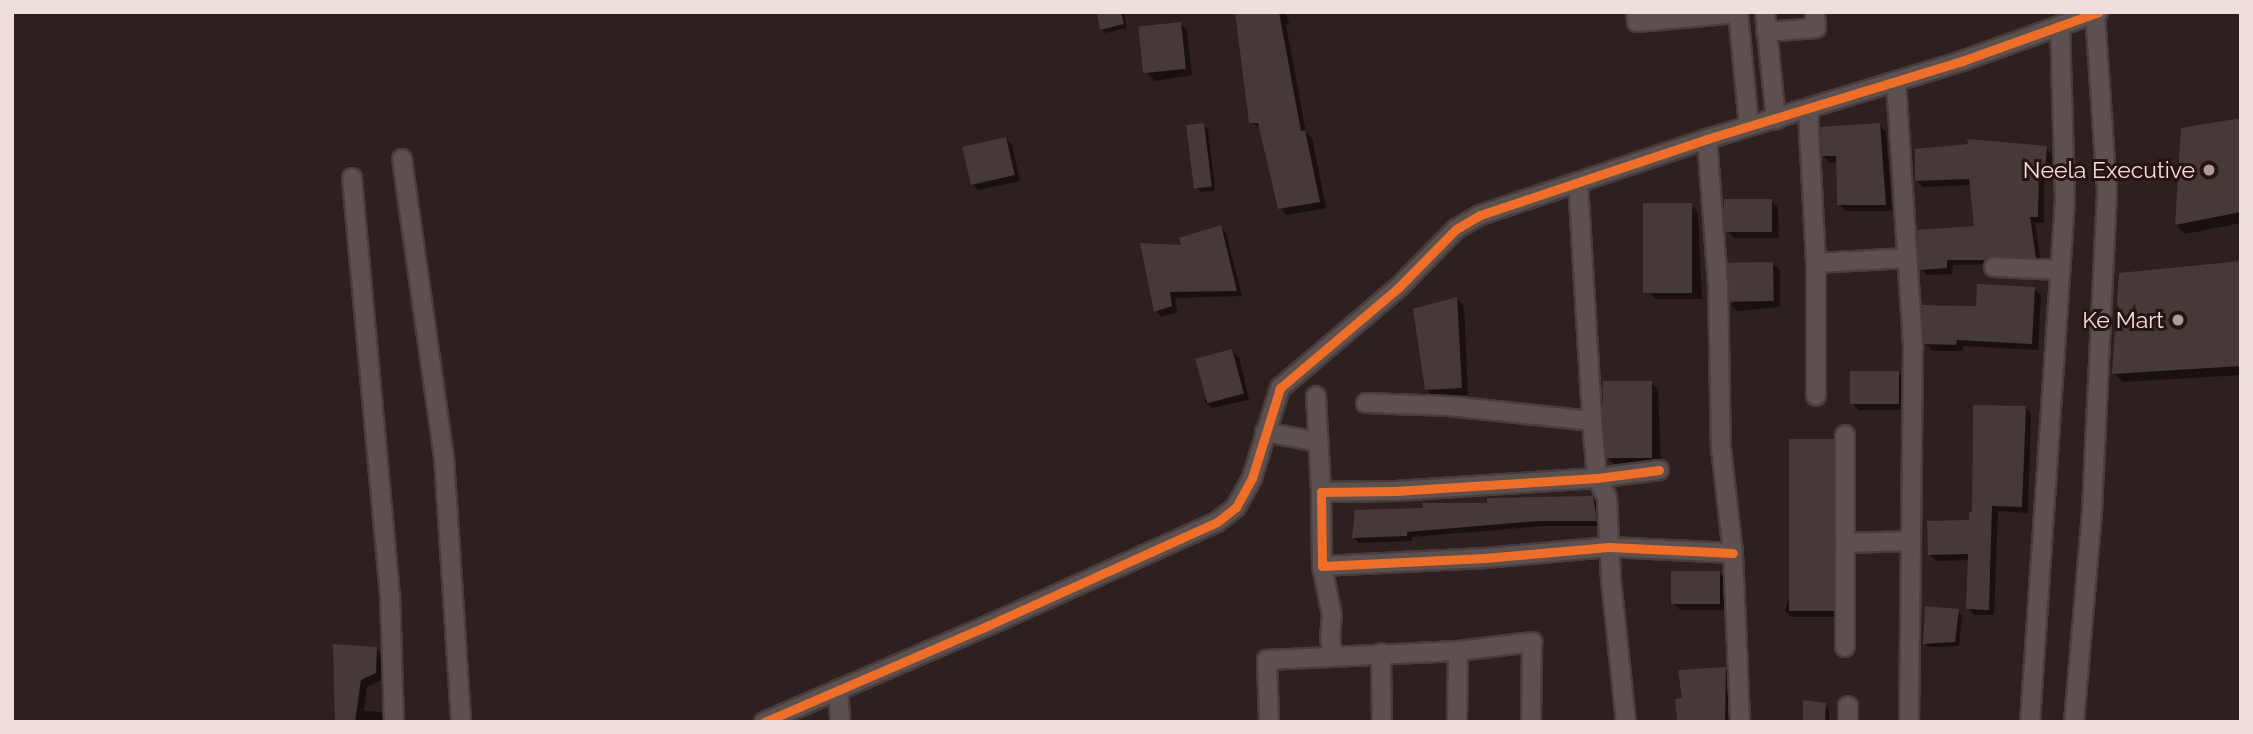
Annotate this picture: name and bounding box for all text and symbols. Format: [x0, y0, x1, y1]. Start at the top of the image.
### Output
place label: Neela Executive [2023, 156, 2195, 184]
marker: Neela Executive [2201, 162, 2217, 178]
place label: Ke Mart [2082, 306, 2164, 334]
marker: Ke Mart [2170, 312, 2186, 328]

